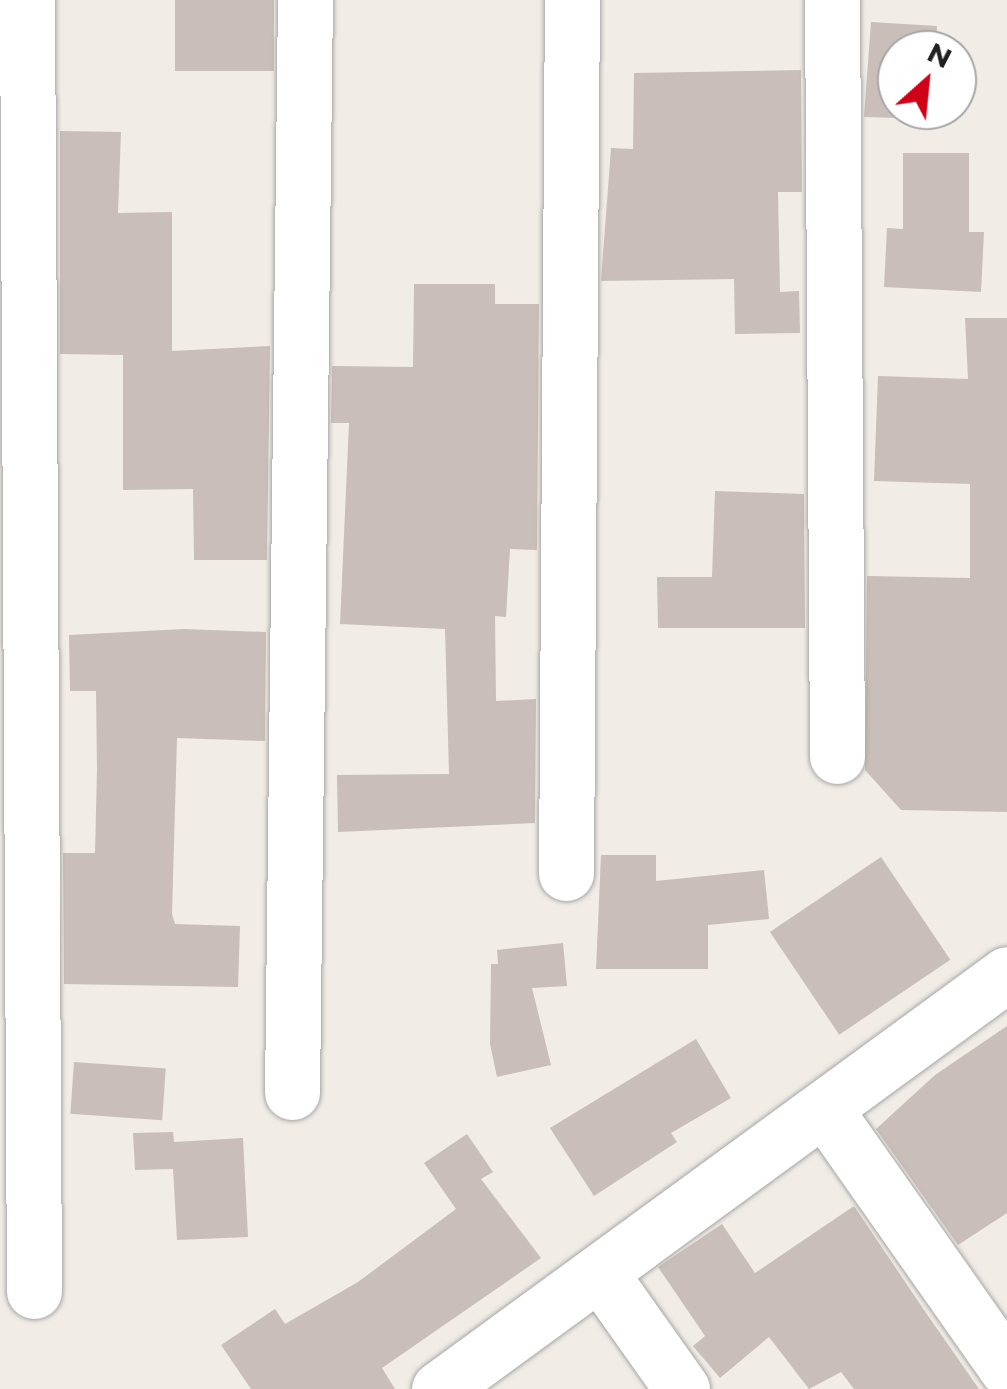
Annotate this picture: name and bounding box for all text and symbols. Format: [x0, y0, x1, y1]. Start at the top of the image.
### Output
north arrow [877, 30, 977, 130]
text: N [922, 35, 958, 75]

